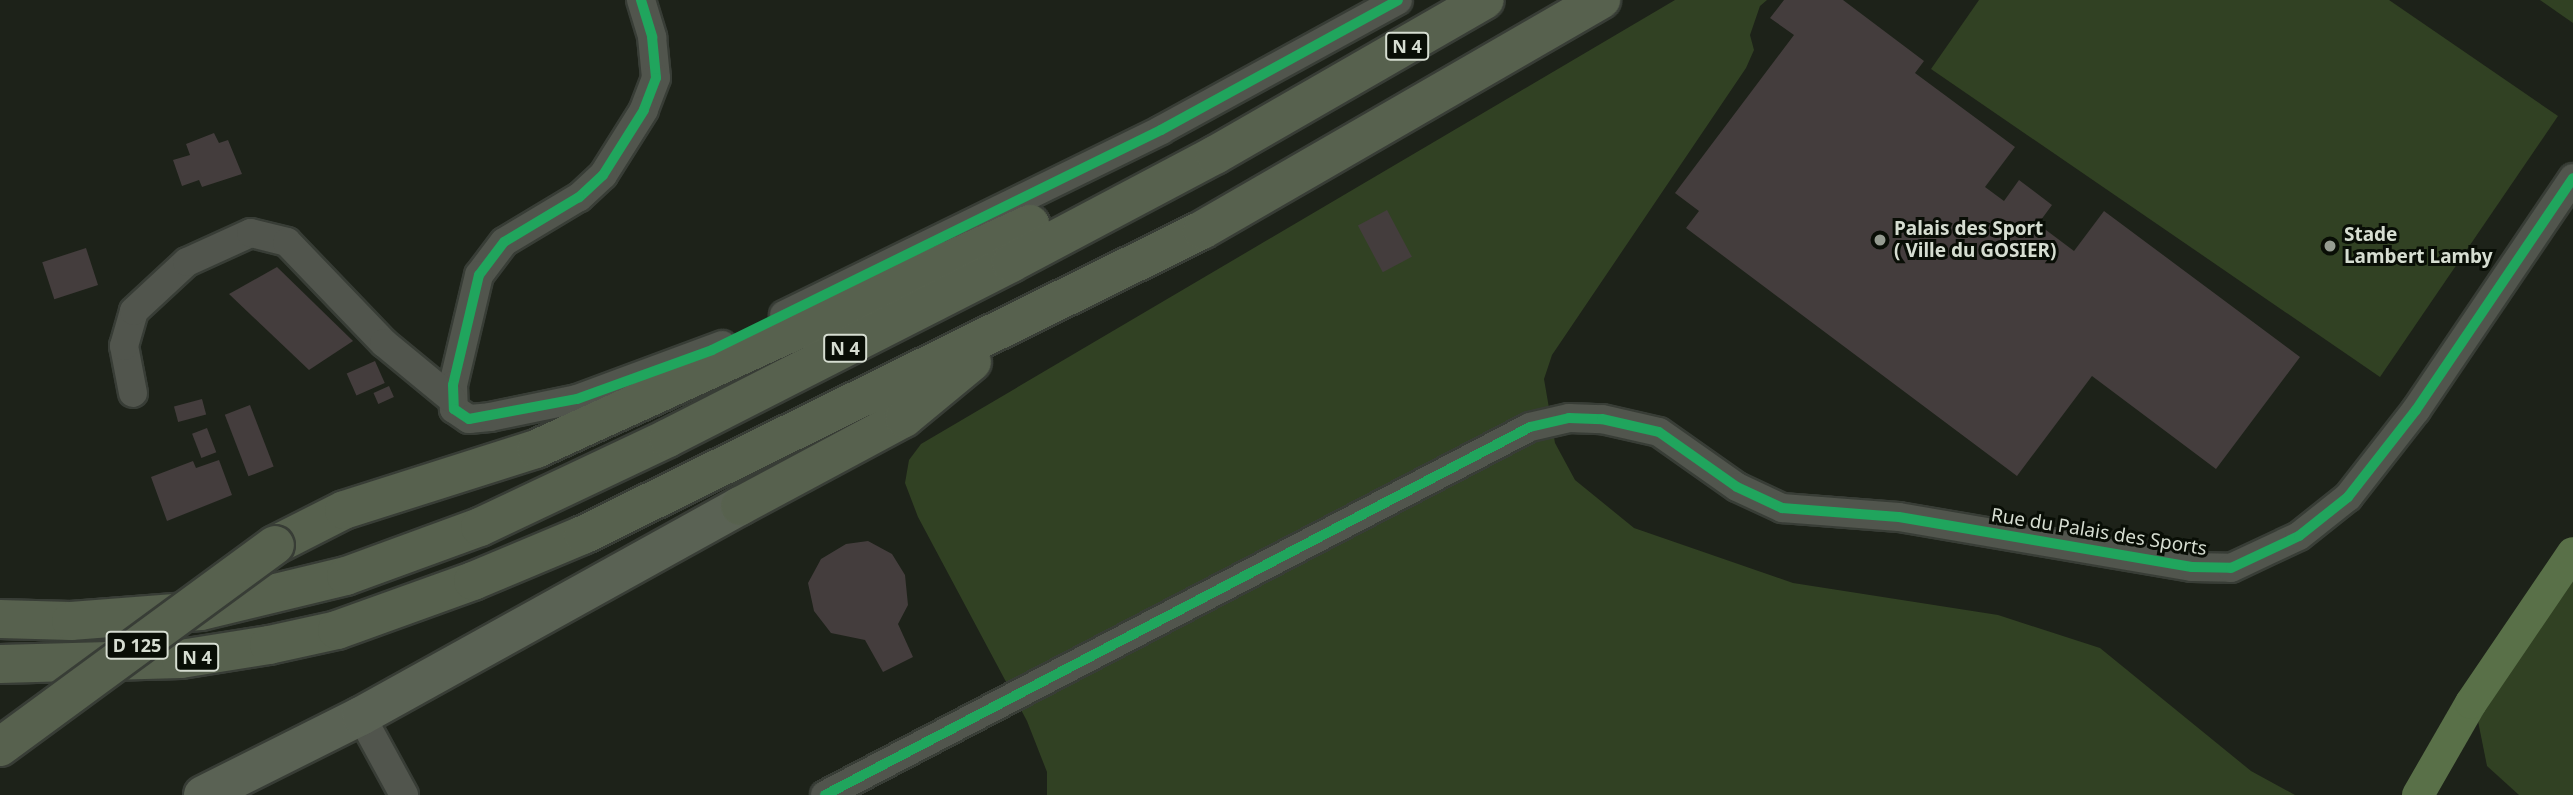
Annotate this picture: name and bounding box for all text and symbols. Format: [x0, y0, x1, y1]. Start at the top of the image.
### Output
road number: N 4 [1384, 32, 1430, 60]
place label: Palais des Sport ( Ville du GOSIER) [1894, 218, 2057, 262]
place label: Stade Lambert Lamby [2344, 224, 2493, 268]
marker: Palais des Sport ( Ville du GOSIER) [1872, 232, 1888, 248]
marker: Stade Lambert Lamby [2322, 238, 2338, 254]
road number: N 4 [822, 334, 868, 362]
street label: Rue du Palais des Sports [1990, 504, 2208, 560]
road number: D 125 [106, 630, 168, 660]
road number: N 4 [174, 642, 220, 672]

